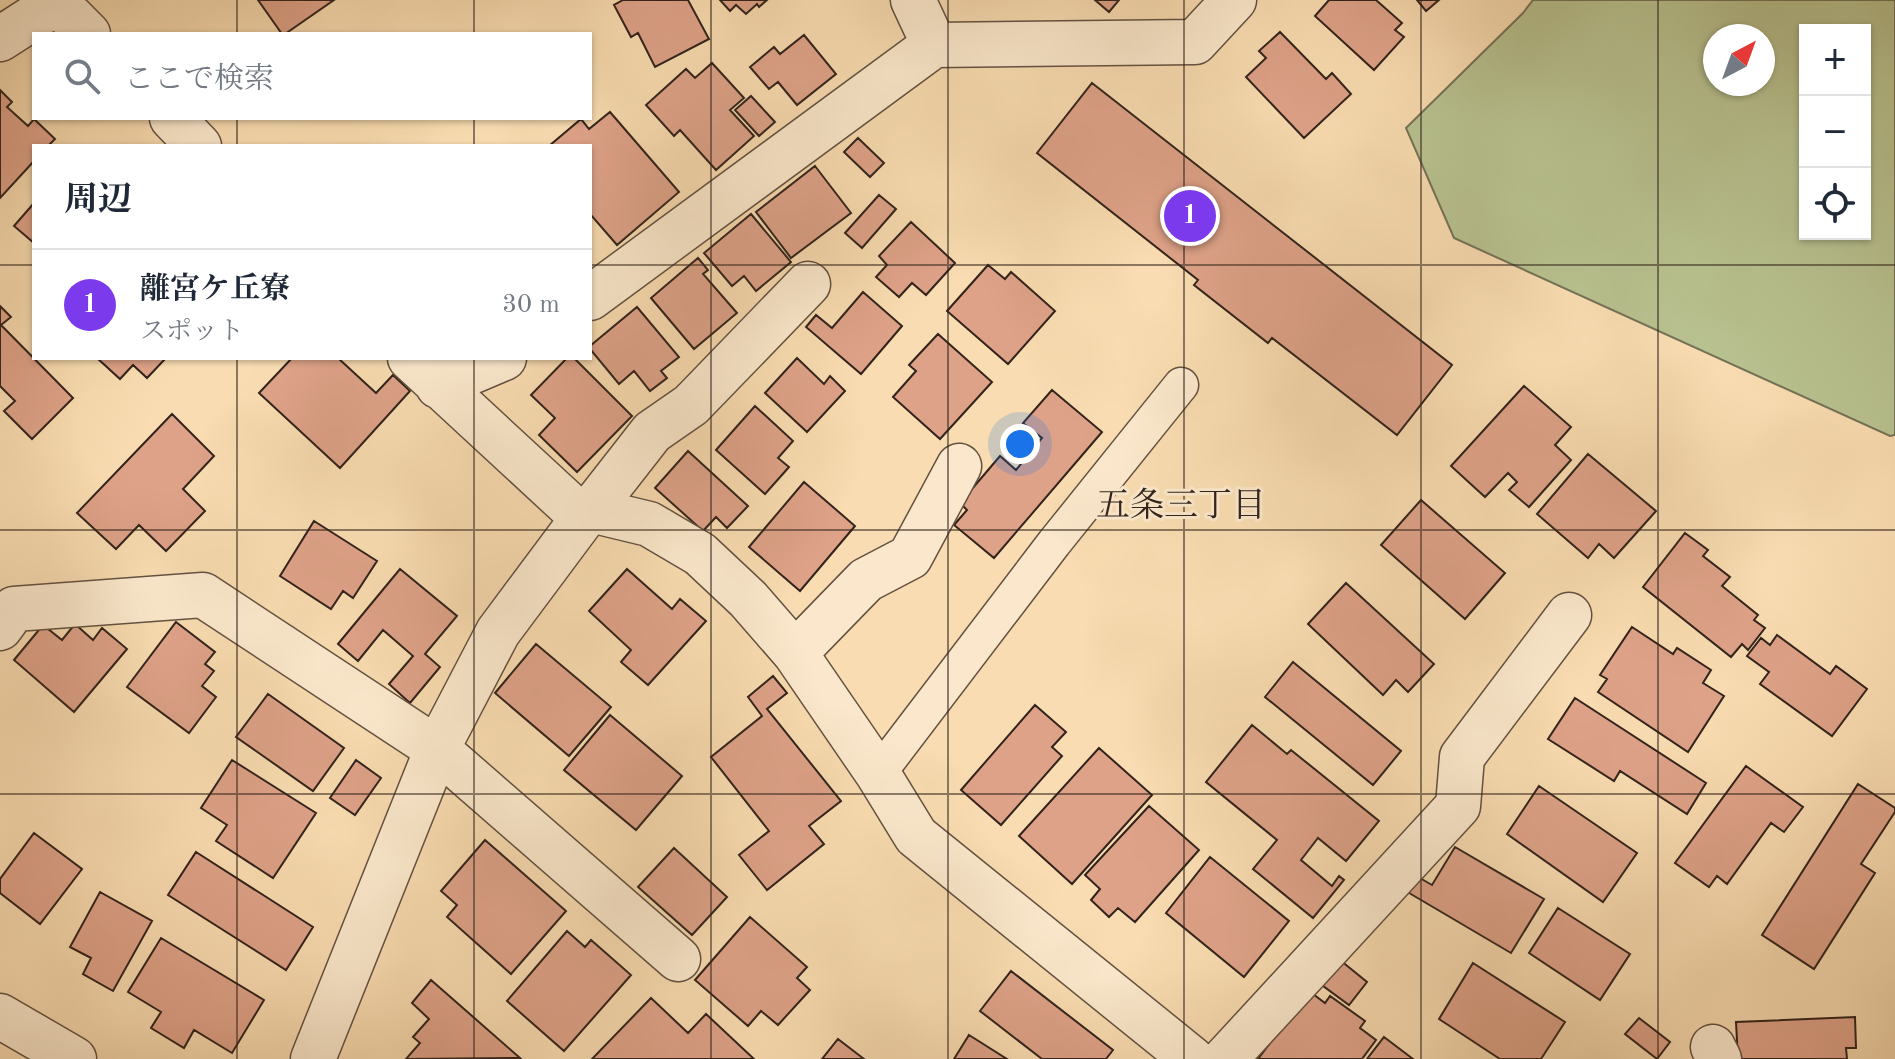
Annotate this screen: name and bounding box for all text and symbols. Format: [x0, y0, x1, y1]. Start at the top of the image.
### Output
north arrow [1703, 24, 1775, 96]
map controls [1799, 24, 1871, 240]
button: + [1799, 24, 1871, 96]
search box [32, 32, 592, 120]
icon: search [60, 54, 104, 98]
text: ここで検索 [124, 65, 274, 95]
button: − [1799, 96, 1871, 168]
button: locate [1799, 168, 1871, 240]
text: 周辺 [64, 184, 132, 218]
pin: 1 [1164, 186, 1216, 246]
text: 離宮ケ丘寮 [140, 275, 290, 305]
text: 1 [82, 292, 98, 318]
text: 30 m [502, 292, 560, 318]
text: スポット [140, 319, 244, 345]
your location [1000, 424, 1040, 464]
district label: 五条三丁目 [1096, 487, 1266, 524]

